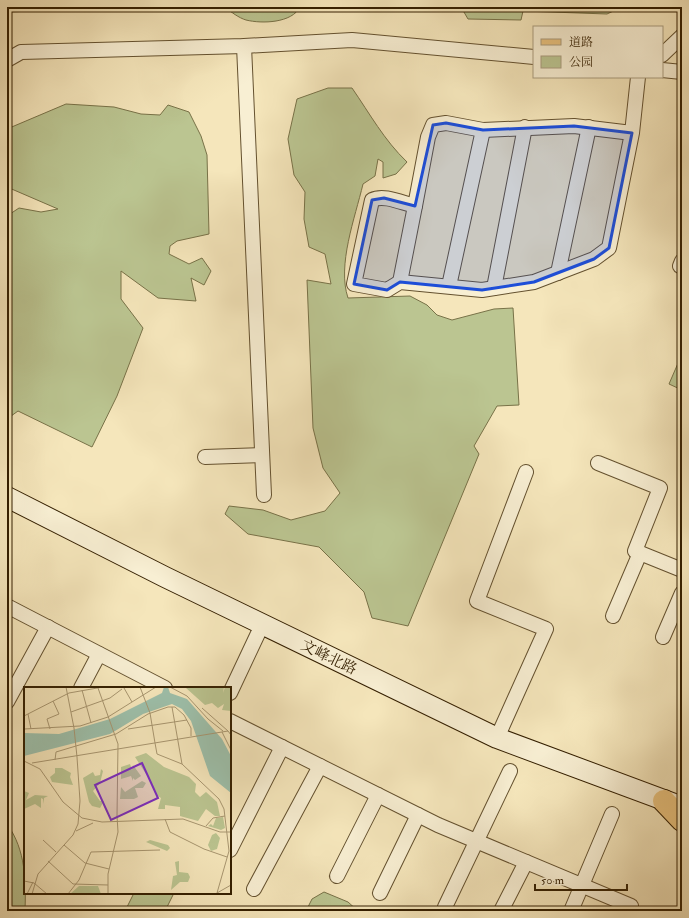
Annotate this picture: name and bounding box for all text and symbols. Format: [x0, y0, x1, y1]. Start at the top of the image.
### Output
legend [533, 26, 663, 78]
text: 道路 [569, 35, 593, 50]
text: 公园 [569, 55, 593, 70]
street label: 文峰北路 [298, 636, 360, 679]
inset map [24, 687, 231, 894]
scale bar [535, 866, 627, 892]
text: 50 m [541, 873, 565, 888]

